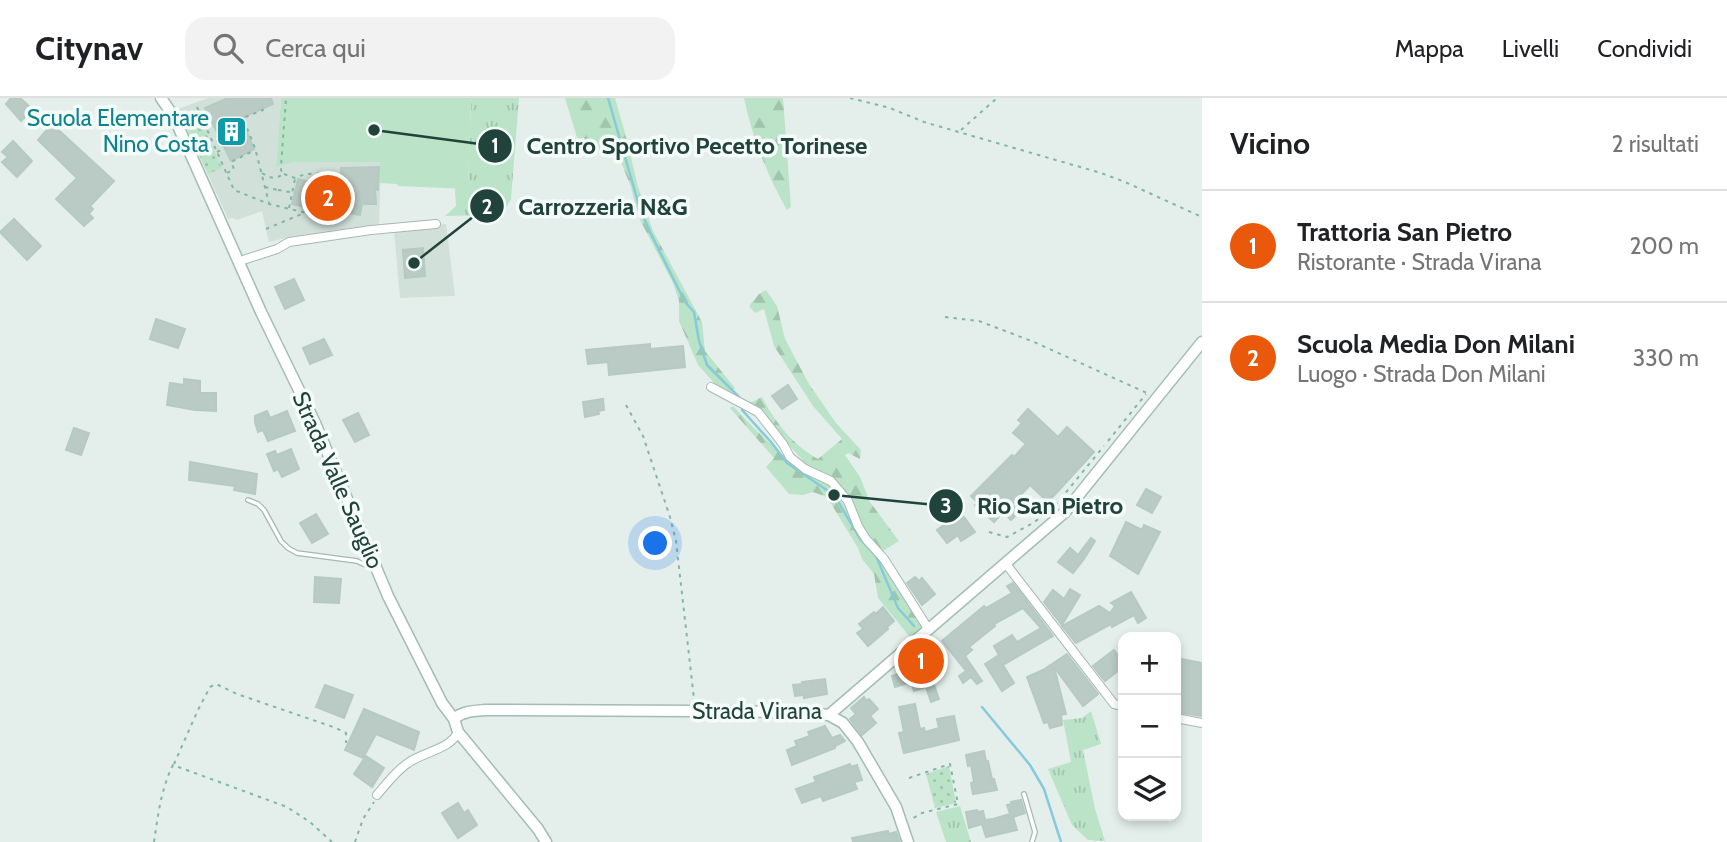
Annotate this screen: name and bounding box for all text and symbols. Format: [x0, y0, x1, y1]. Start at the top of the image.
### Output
search box [185, 17, 675, 80]
text: Citynav [35, 28, 143, 68]
icon: search [209, 29, 247, 67]
text: Cerca qui [265, 32, 366, 64]
text: Mappa [1395, 34, 1464, 63]
text: Livelli [1502, 34, 1559, 63]
text: Condividi [1597, 34, 1692, 63]
place label: Scuola Elementare Nino Costa [27, 104, 209, 158]
building icon: Scuola Elementare Nino Costa [215, 114, 249, 148]
callout: Centro Sportivo Pecetto Torinese [478, 123, 882, 168]
text: Vicino [1230, 125, 1310, 162]
text: 2 risultati [1612, 130, 1699, 158]
text: Centro Sportivo Pecetto Torinese [527, 131, 867, 160]
text: 1 [491, 133, 499, 158]
pin: 2 [305, 172, 351, 224]
callout: Carrozzeria N&G [469, 184, 702, 229]
text: Carrozzeria N&G [518, 192, 688, 221]
text: 2 [481, 194, 493, 219]
text: Trattoria San Pietro [1297, 216, 1512, 248]
text: 1 [1249, 232, 1257, 260]
text: 200 m [1629, 232, 1699, 260]
text: Ristorante · Strada Virana [1297, 248, 1541, 276]
text: Scuola Media Don Milani [1297, 328, 1575, 360]
text: 2 [1247, 344, 1259, 372]
text: 330 m [1633, 344, 1699, 372]
text: Luogo · Strada Don Milani [1297, 360, 1546, 388]
street label: Strada Valle Sauglio [286, 387, 390, 573]
callout: Rio San Pietro [928, 483, 1137, 528]
text: Rio San Pietro [977, 491, 1123, 520]
text: 3 [940, 493, 952, 518]
your location [638, 526, 672, 560]
map controls [1118, 632, 1181, 821]
button: + [1118, 632, 1181, 695]
pin: 1 [898, 635, 944, 687]
button: − [1118, 695, 1181, 758]
street label: Strada Virana [692, 697, 822, 725]
button: layers [1118, 758, 1181, 821]

